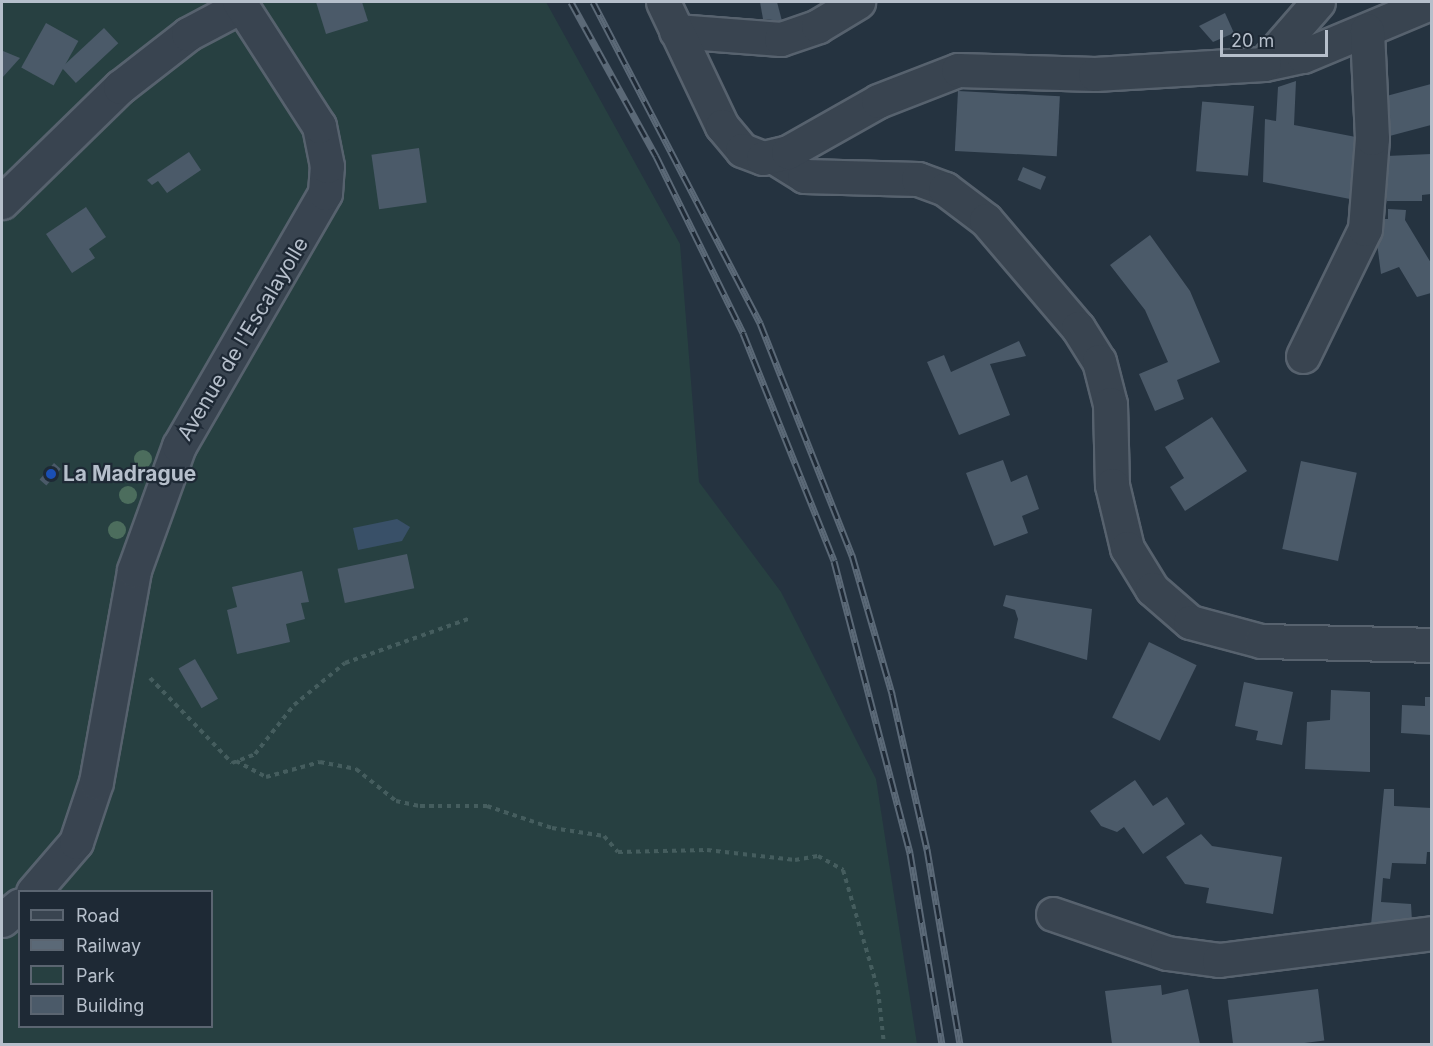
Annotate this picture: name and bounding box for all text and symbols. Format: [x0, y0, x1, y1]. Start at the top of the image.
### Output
scale bar [1223, 18, 1331, 56]
text: 20 m [1231, 30, 1274, 51]
street label: Avenue de l'Escalayolle [172, 233, 314, 445]
place label: La Madrague [63, 461, 196, 487]
marker: La Madrague [44, 467, 58, 481]
legend [18, 890, 213, 1028]
text: Road [76, 905, 119, 926]
text: Railway [76, 935, 141, 956]
text: Park [76, 965, 115, 986]
text: Building [76, 995, 144, 1016]

